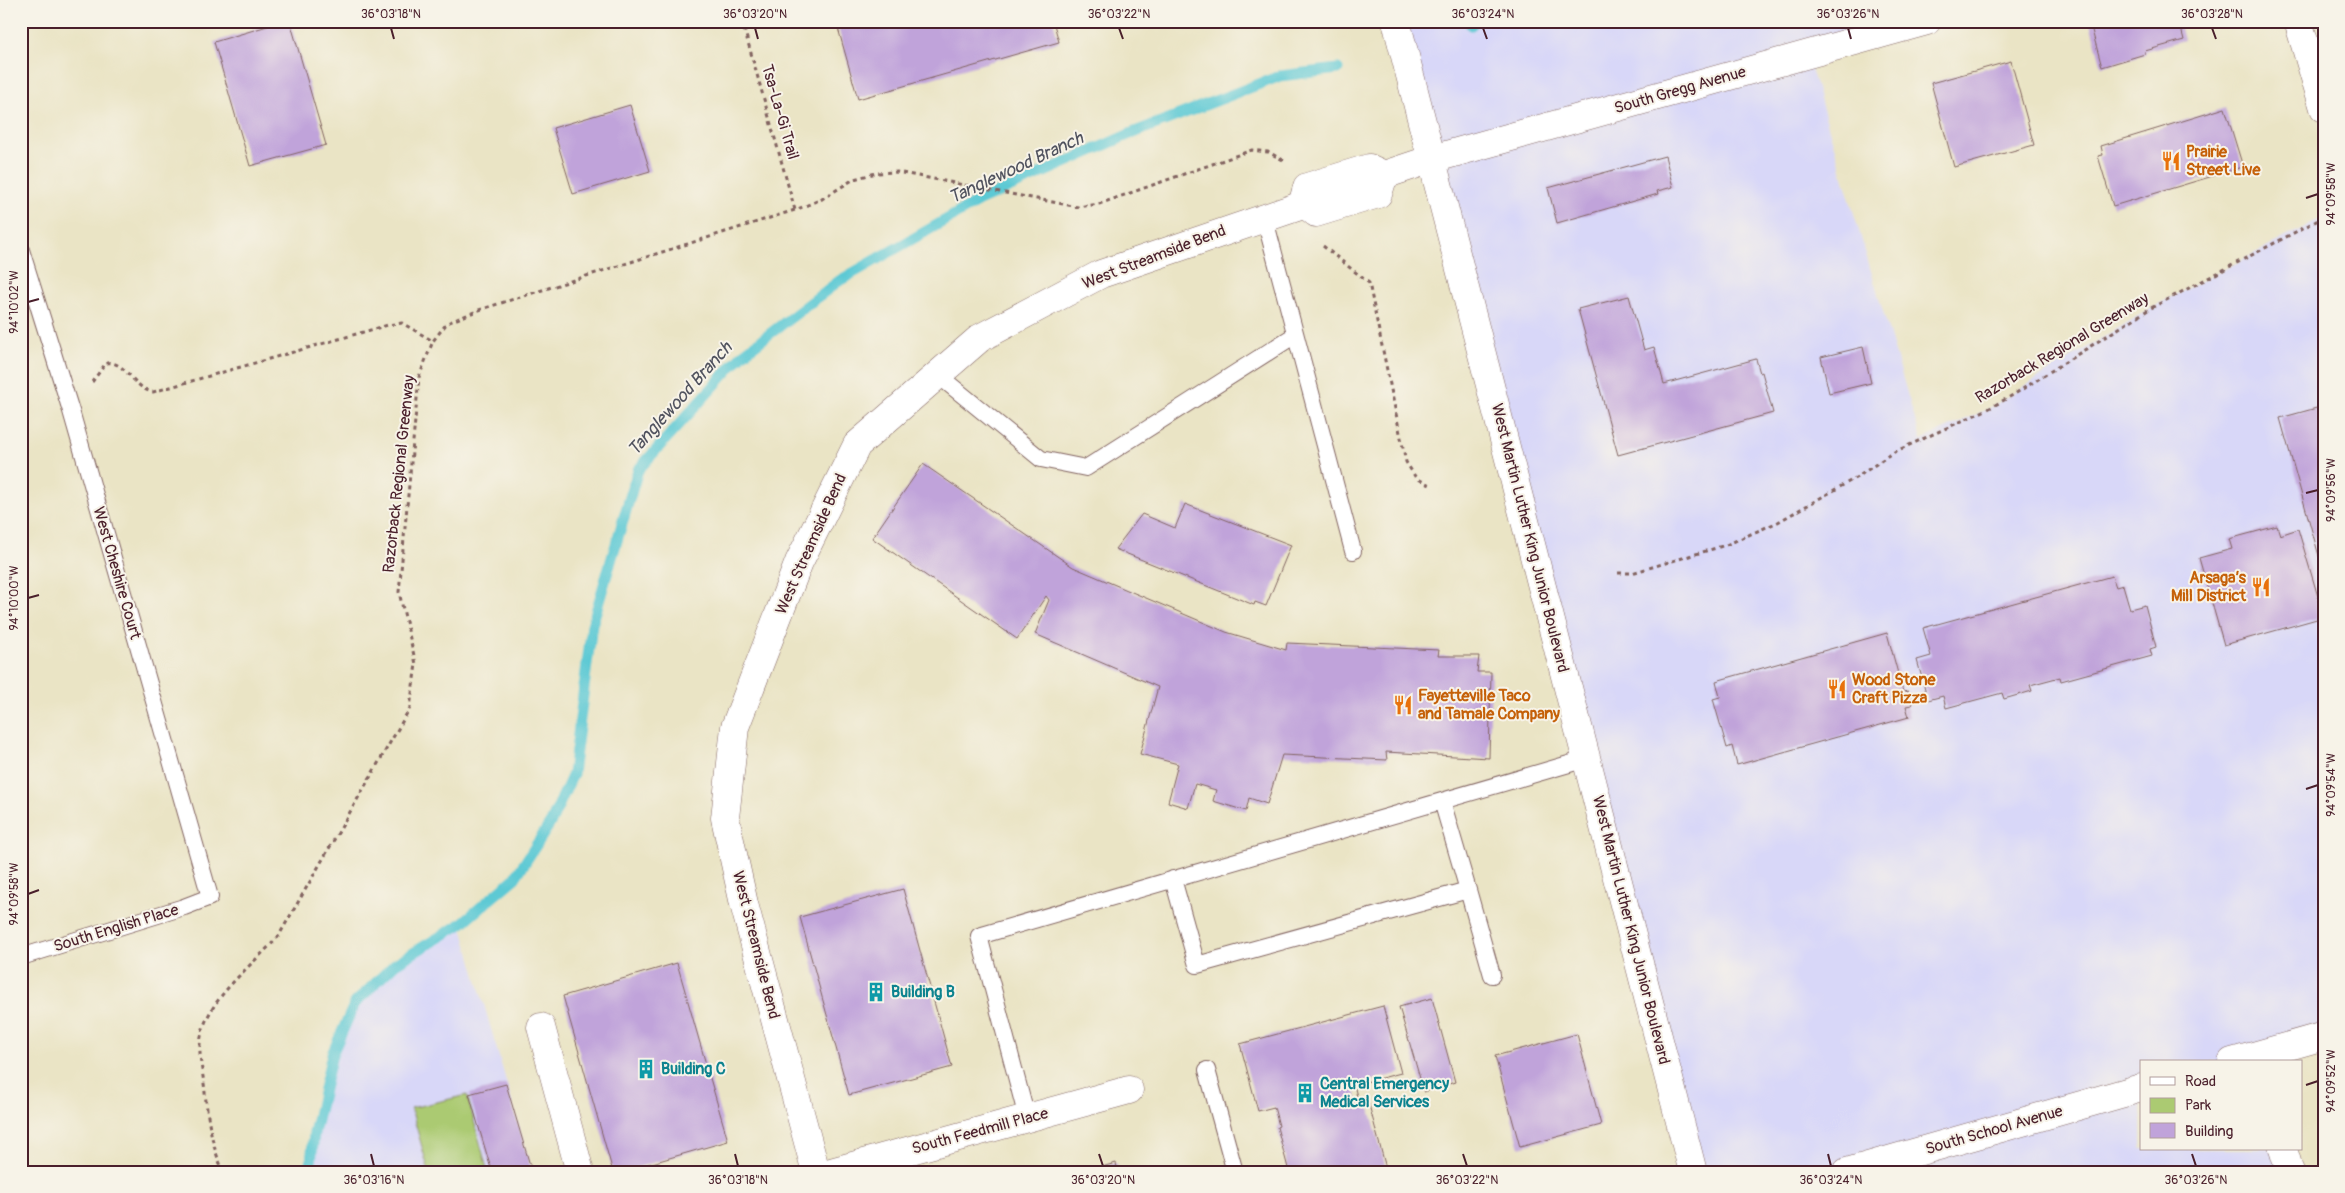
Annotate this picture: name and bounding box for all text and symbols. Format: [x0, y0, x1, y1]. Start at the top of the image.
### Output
text: 36°03'18"N [361, 7, 421, 22]
text: 36°03'20"N [723, 7, 787, 22]
text: 36°03'22"N [1088, 7, 1150, 22]
text: 36°03'24"N [1452, 7, 1514, 22]
text: 36°03'26"N [1817, 7, 1879, 22]
text: 36°03'28"N [2181, 7, 2243, 22]
street label: Tsa-La-Gi Trail [757, 62, 803, 162]
street label: South Gregg Avenue [1612, 62, 1748, 118]
water label: Tanglewood Branch [945, 126, 1088, 209]
place label: Prairie Street Live [2186, 142, 2261, 180]
restaurant icon: Prairie Street Live [2160, 150, 2182, 172]
text: 94°09'58"W [2324, 163, 2339, 225]
street label: West Streamside Bend [1079, 220, 1229, 294]
text: 94°10'02"W [7, 270, 22, 334]
street label: Razorback Regional Greenway [1972, 288, 2152, 408]
water label: Tanglewood Branch [623, 336, 738, 461]
street label: Razorback Regional Greenway [379, 374, 419, 574]
street label: West Martin Luther King Junior Boulevard [1487, 401, 1573, 675]
text: 94°09'56"W [2324, 458, 2339, 522]
street label: West Streamside Bend [771, 471, 851, 617]
street label: West Cheshire Court [89, 504, 146, 642]
text: 94°10'00"W [7, 565, 22, 631]
place label: Arsaga’s Mill District [2171, 568, 2247, 606]
restaurant icon: Arsaga’s Mill District [2250, 576, 2272, 598]
place label: Wood Stone Craft Pizza [1852, 670, 1936, 708]
restaurant icon: Wood Stone Craft Pizza [1826, 678, 1848, 700]
place label: Fayetteville Taco and Tamale Company [1418, 686, 1560, 724]
restaurant icon: Fayetteville Taco and Tamale Company [1392, 694, 1414, 716]
text: 94°09'54"W [2324, 753, 2339, 817]
street label: West Martin Luther King Junior Boulevard [1588, 793, 1674, 1067]
text: 94°09'58"W [7, 863, 22, 925]
street label: West Streamside Bend [728, 869, 784, 1021]
street label: South English Place [51, 899, 181, 957]
building icon: Building B [865, 981, 887, 1003]
place label: Building B [891, 982, 955, 1002]
text: 94°09'52"W [2324, 1049, 2339, 1113]
building icon: Building C [635, 1058, 657, 1080]
place label: Building C [661, 1059, 726, 1079]
legend [2140, 1060, 2302, 1150]
text: Road [2185, 1072, 2216, 1091]
place label: Central Emergency Medical Services [1320, 1074, 1449, 1112]
building icon: Central Emergency Medical Services [1294, 1082, 1316, 1104]
text: Park [2185, 1096, 2212, 1115]
street label: South School Avenue [1923, 1101, 2065, 1159]
street label: South Feedmill Place [910, 1103, 1051, 1159]
text: Building [2185, 1122, 2233, 1141]
text: 36°03'16"N [344, 1173, 404, 1188]
text: 36°03'18"N [708, 1173, 768, 1188]
text: 36°03'20"N [1071, 1173, 1135, 1188]
text: 36°03'22"N [1436, 1173, 1498, 1188]
text: 36°03'24"N [1800, 1173, 1862, 1188]
text: 36°03'26"N [2165, 1173, 2227, 1188]

